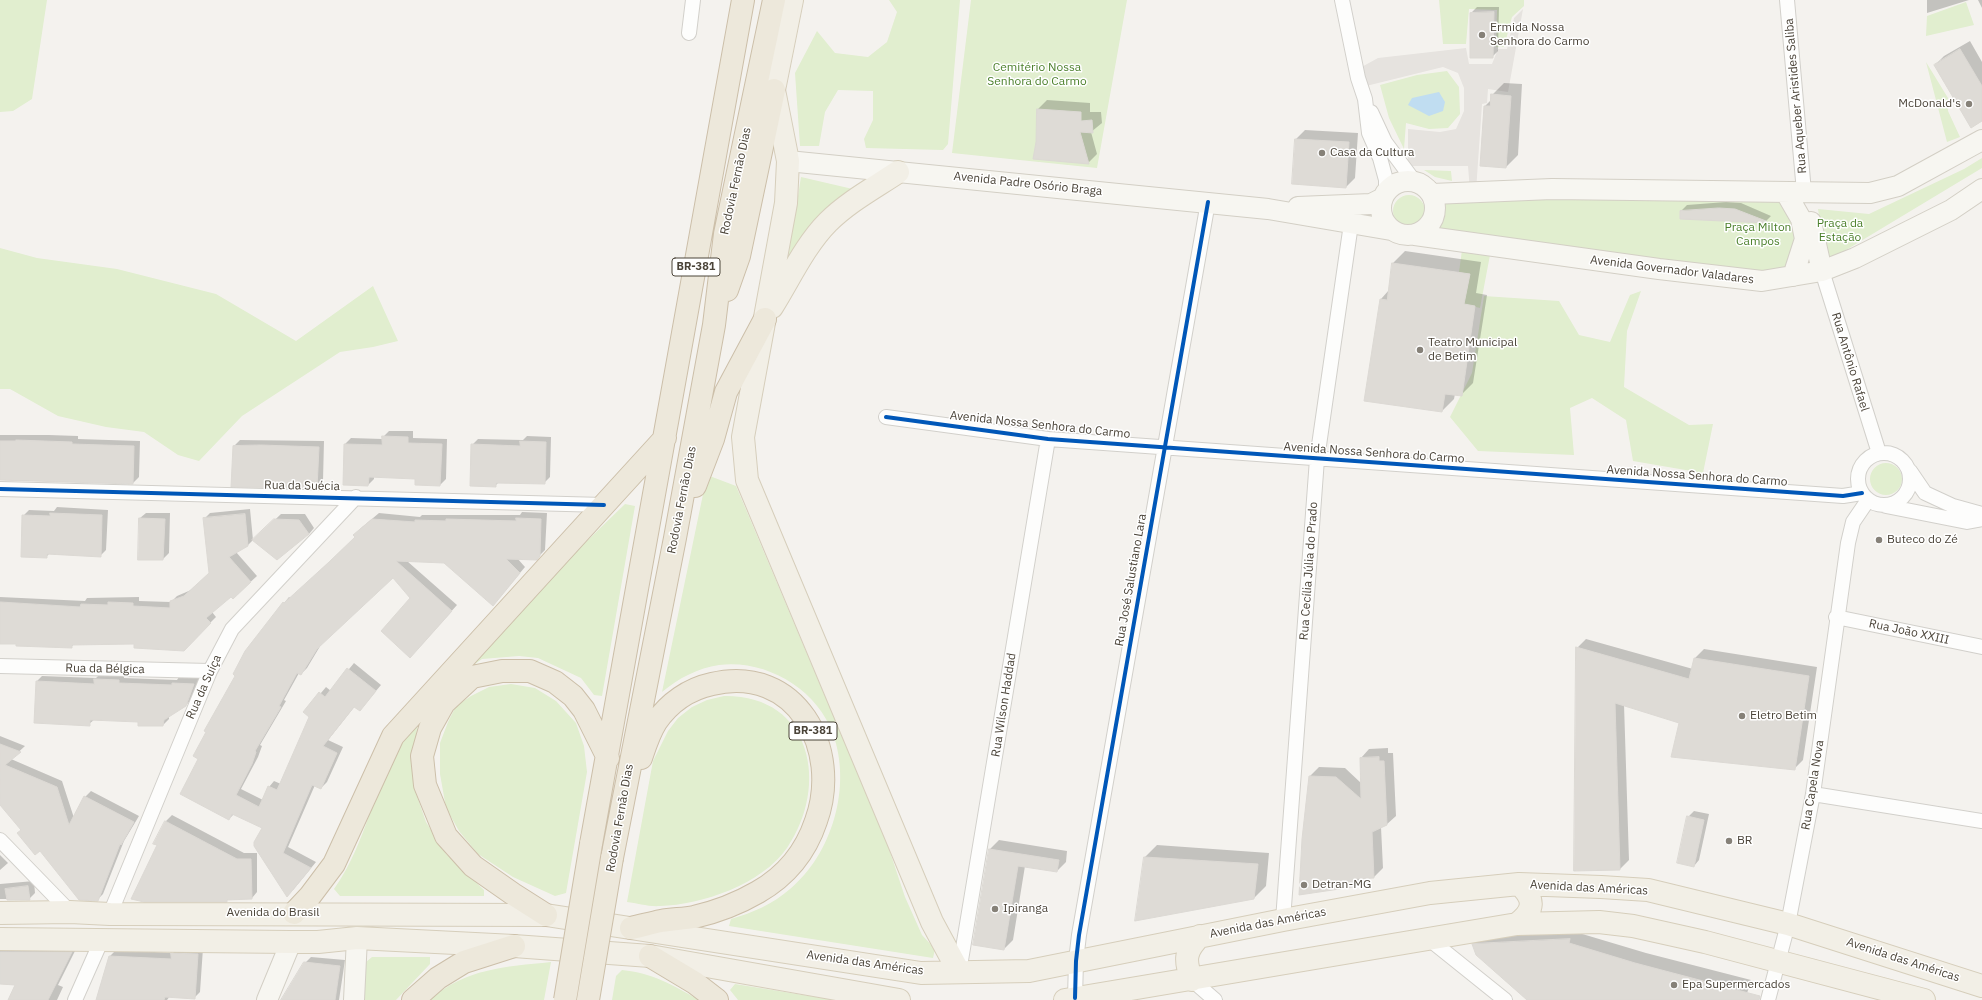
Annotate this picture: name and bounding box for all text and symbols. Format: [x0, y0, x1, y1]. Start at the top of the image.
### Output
street label: Rua Aqueber Aristides Saliba [1782, 18, 1810, 174]
place label: Ermida Nossa Senhora do Carmo [1490, 21, 1589, 49]
marker: Ermida Nossa Senhora do Carmo [1477, 30, 1487, 40]
park label: Cemitério Nossa Senhora do Carmo [987, 61, 1087, 89]
place label: McDonald's [1898, 97, 1961, 111]
marker: McDonald's [1964, 99, 1974, 109]
street label: Rodovia Fernão Dias [718, 126, 754, 236]
place label: Casa da Cultura [1330, 146, 1414, 160]
marker: Casa da Cultura [1317, 148, 1327, 158]
street label: Avenida Padre Osório Braga [953, 169, 1103, 199]
park label: Praça da Estação [1817, 217, 1863, 245]
park label: Praça Milton Campos [1725, 221, 1791, 249]
street label: Avenida Governador Valadares [1589, 253, 1755, 287]
road number: BR-381 [672, 258, 720, 276]
street label: Rua Antônio Rafael [1828, 311, 1872, 413]
place label: Teatro Municipal de Betim [1428, 336, 1517, 364]
marker: Teatro Municipal de Betim [1415, 345, 1425, 355]
street label: Avenida Nossa Senhora do Carmo [949, 408, 1131, 442]
street label: Avenida Nossa Senhora do Carmo [1283, 439, 1465, 467]
street label: Rodovia Fernão Dias [664, 445, 700, 555]
street label: Avenida Nossa Senhora do Carmo [1606, 462, 1788, 490]
street label: Rua da Suécia [264, 478, 340, 494]
street label: Rua Cecília Júlia do Prado [1297, 501, 1321, 641]
street label: Rua José Salustiano Lara [1112, 513, 1150, 647]
place label: Buteco do Zé [1887, 533, 1958, 547]
marker: Buteco do Zé [1874, 535, 1884, 545]
street label: Rua João XXIII [1868, 616, 1950, 648]
street label: Rua da Suíça [183, 652, 225, 722]
street label: Rua Wilson Haddad [989, 652, 1019, 758]
street label: Rua da Bélgica [65, 661, 145, 677]
place label: Eletro Betim [1750, 709, 1817, 723]
marker: Eletro Betim [1737, 711, 1747, 721]
road number: BR-381 [789, 722, 837, 740]
street label: Rua Capela Nova [1799, 739, 1827, 831]
street label: Rodovia Fernão Dias [603, 763, 637, 873]
place label: BR [1737, 834, 1753, 848]
marker: BR [1724, 836, 1734, 846]
place label: Detran-MG [1312, 878, 1371, 892]
street label: Avenida das Américas [1530, 878, 1648, 898]
marker: Detran-MG [1299, 880, 1309, 890]
place label: Ipiranga [1003, 902, 1048, 916]
marker: Ipiranga [990, 904, 1000, 914]
street label: Avenida das Américas [1209, 905, 1327, 941]
street label: Avenida do Brasil [226, 906, 320, 920]
street label: Avenida das Américas [1844, 935, 1962, 985]
street label: Avenida das Américas [805, 948, 925, 978]
place label: Epa Supermercados [1682, 978, 1790, 992]
marker: Epa Supermercados [1669, 980, 1679, 990]

